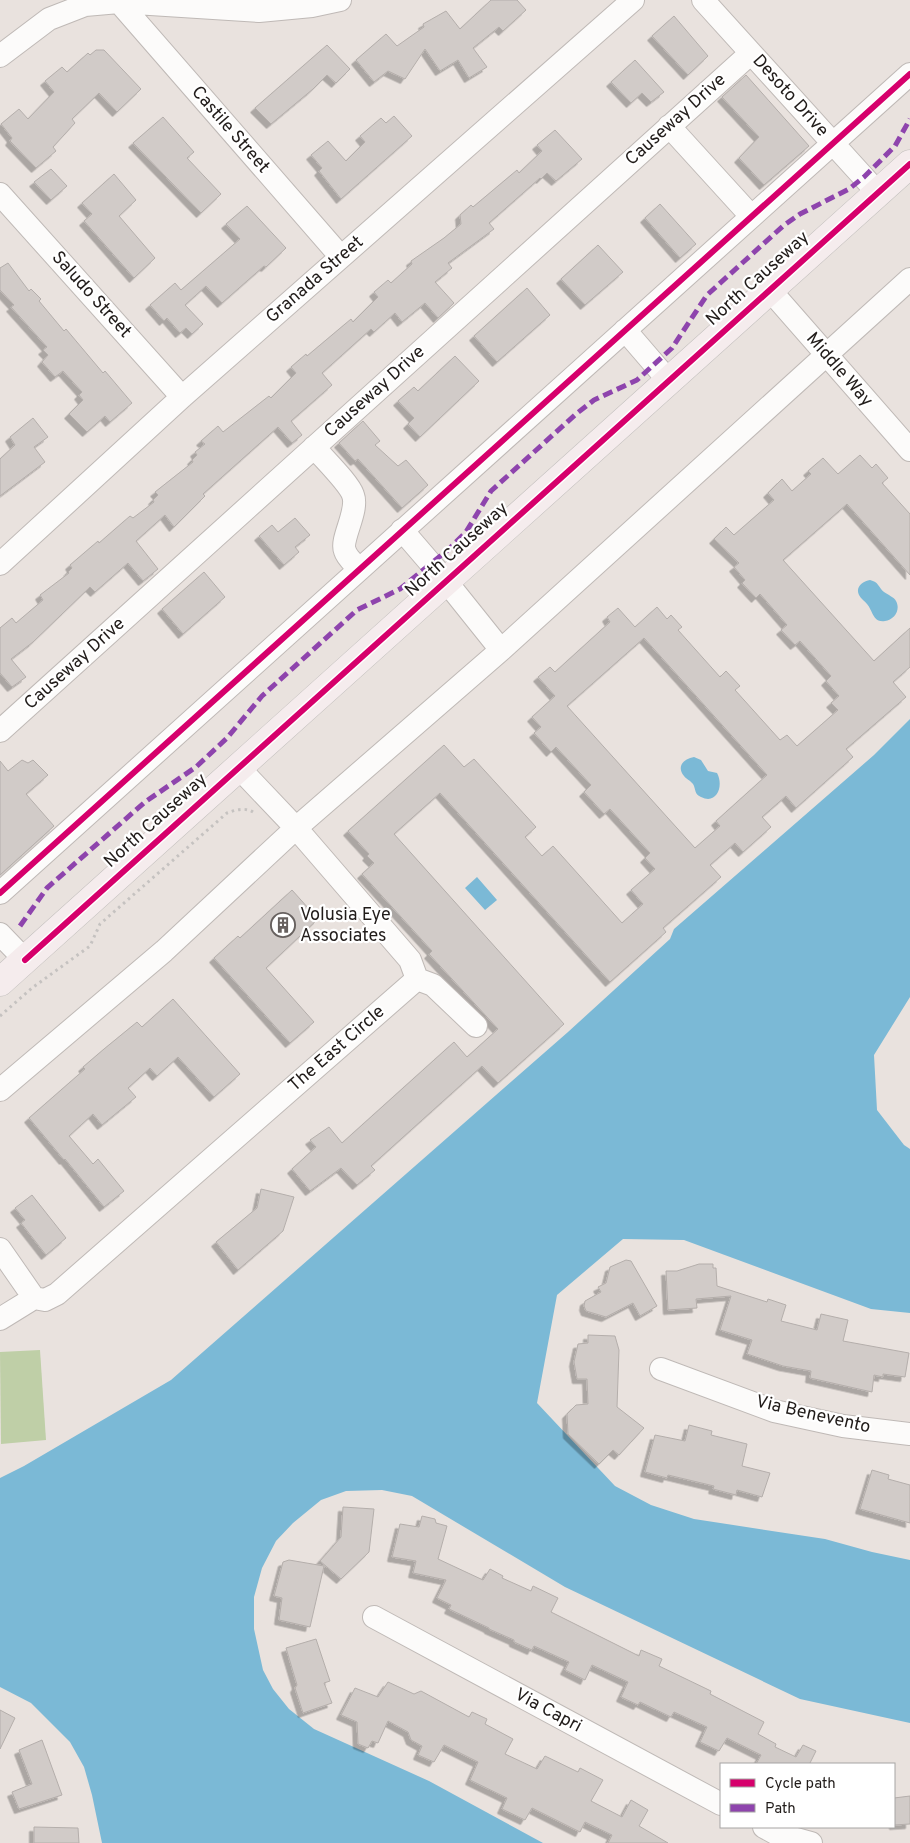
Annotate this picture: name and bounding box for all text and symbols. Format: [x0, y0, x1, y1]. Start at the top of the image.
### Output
street label: Desoto Drive [747, 50, 833, 142]
street label: Causeway Drive [621, 69, 731, 171]
street label: Castile Street [186, 81, 274, 179]
street label: North Causeway [701, 226, 815, 332]
street label: Granada Street [261, 231, 369, 329]
street label: Saludo Street [46, 247, 136, 343]
street label: Middle Way [800, 328, 878, 412]
street label: Causeway Drive [320, 341, 430, 443]
street label: North Causeway [400, 497, 514, 603]
street label: Causeway Drive [20, 613, 130, 715]
street label: North Causeway [99, 768, 213, 874]
place label: Volusia Eye Associates [300, 904, 391, 948]
building icon: Volusia Eye Associates [270, 912, 296, 938]
street label: The East Circle [284, 1001, 390, 1097]
street label: Via Benevento [753, 1391, 873, 1439]
street label: Via Capri [510, 1684, 586, 1738]
legend [720, 1763, 895, 1828]
text: Cycle path [765, 1775, 836, 1794]
text: Path [765, 1800, 796, 1819]

